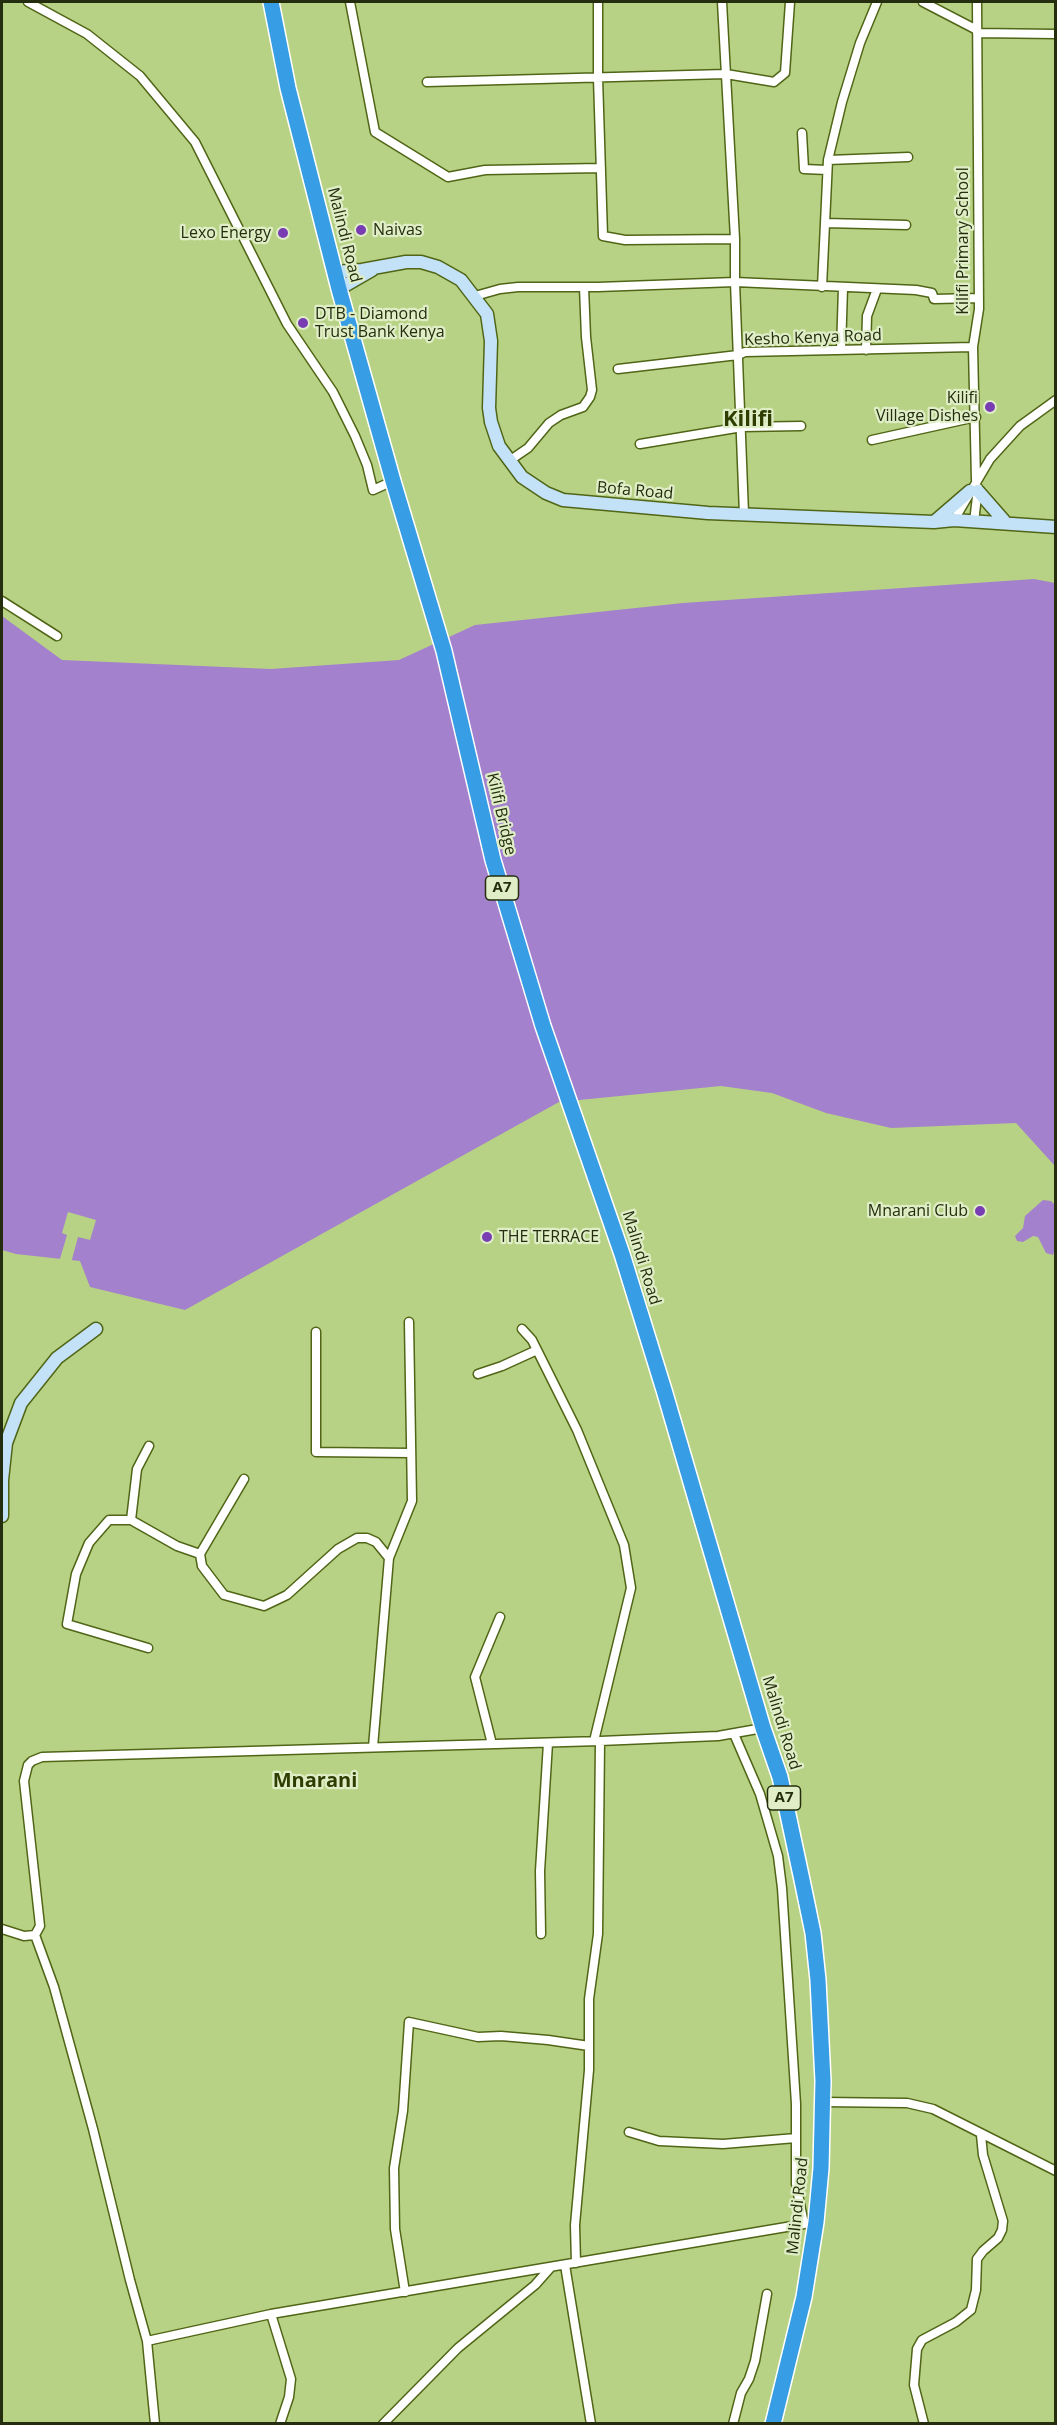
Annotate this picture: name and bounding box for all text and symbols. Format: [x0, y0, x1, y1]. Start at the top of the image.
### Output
street label: Kilifi Primary School [953, 167, 973, 315]
street label: Malindi Road [323, 185, 365, 285]
place label: Naivas [373, 220, 422, 240]
place label: Lexo Energy [181, 223, 271, 243]
marker: Naivas [354, 223, 368, 237]
marker: Lexo Energy [276, 226, 290, 240]
place label: DTB - Diamond Trust Bank Kenya [315, 304, 445, 342]
marker: DTB - Diamond Trust Bank Kenya [296, 316, 310, 330]
street label: Kesho Kenya Road [744, 326, 882, 350]
place label: Kilifi Village Dishes [876, 388, 978, 426]
marker: Kilifi Village Dishes [983, 400, 997, 414]
district label: Kilifi [723, 407, 773, 433]
street label: Bofa Road [596, 478, 674, 504]
street label: Kilifi Bridge [482, 771, 520, 857]
road number: A7 [486, 876, 518, 900]
place label: Mnarani Club [868, 1201, 968, 1221]
marker: Mnarani Club [973, 1204, 987, 1218]
street label: Malindi Road [618, 1209, 664, 1307]
place label: THE TERRACE [499, 1227, 599, 1247]
marker: THE TERRACE [480, 1230, 494, 1244]
street label: Malindi Road [758, 1674, 804, 1772]
district label: Mnarani [273, 1769, 357, 1793]
road number: A7 [768, 1786, 800, 1810]
street label: Malindi Road [783, 2157, 813, 2255]

